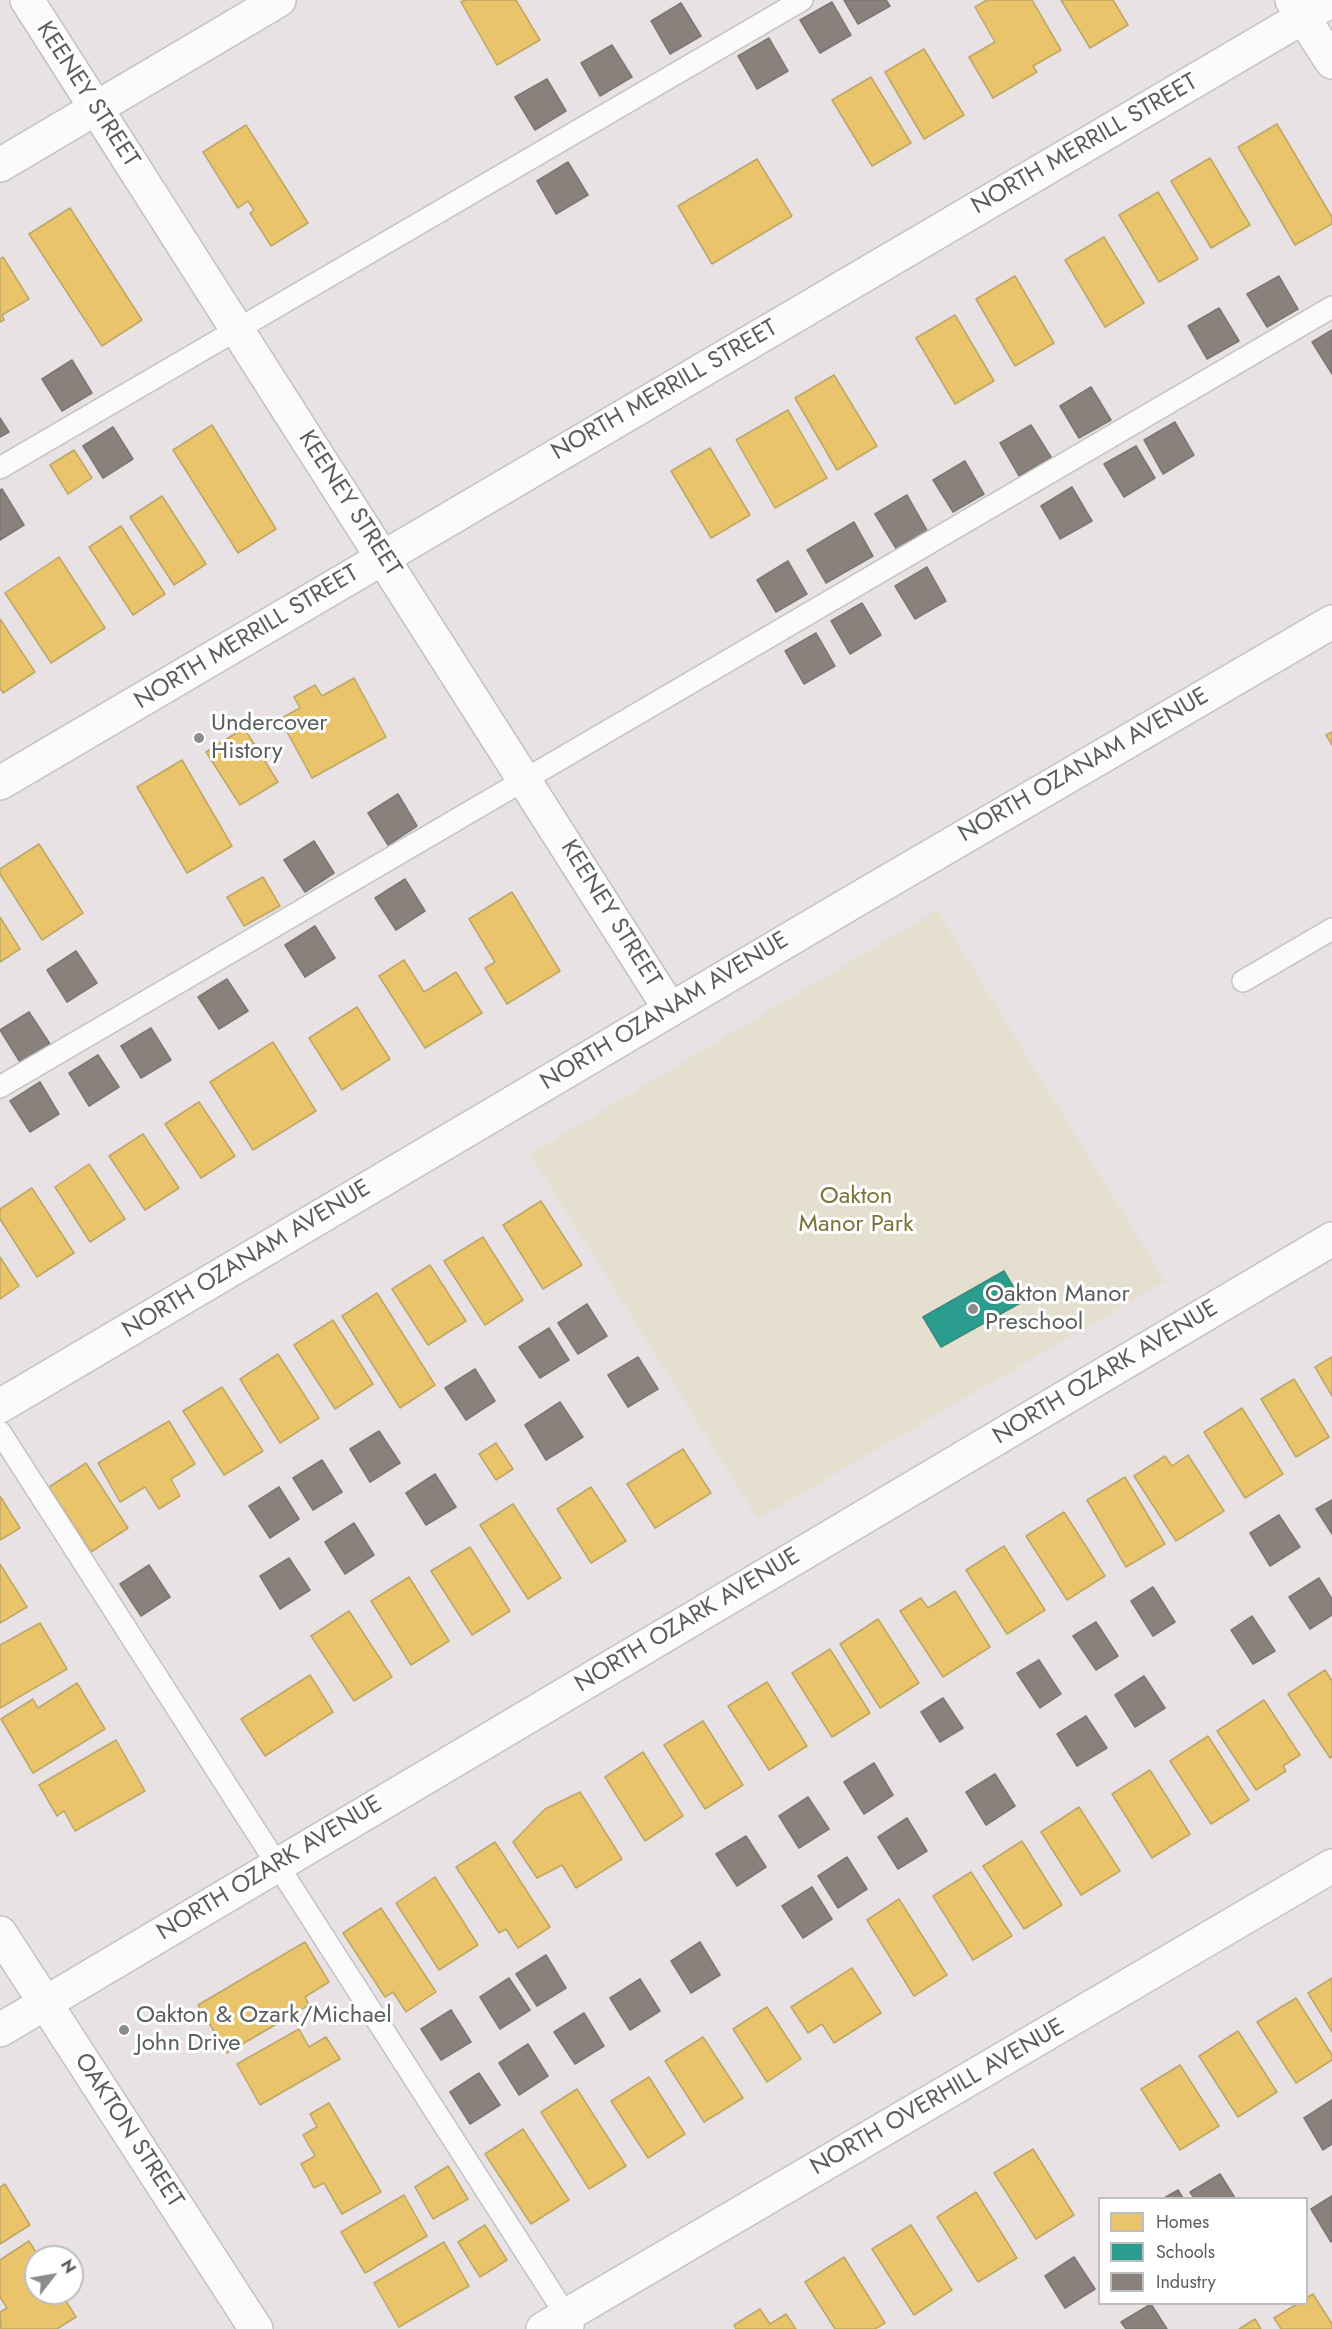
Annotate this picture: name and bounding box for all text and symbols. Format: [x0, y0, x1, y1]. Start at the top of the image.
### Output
street label: KEENEY STREET [29, 17, 145, 173]
street label: NORTH MERRILL STREET [967, 69, 1203, 221]
street label: NORTH MERRILL STREET [547, 315, 783, 467]
street label: KEENEY STREET [291, 426, 407, 582]
street label: NORTH MERRILL STREET [130, 560, 364, 716]
street label: NORTH OZANAM AVENUE [954, 683, 1214, 849]
place label: Undercover History [211, 710, 328, 766]
marker: Undercover History [192, 731, 206, 745]
street label: KEENEY STREET [553, 835, 667, 993]
street label: NORTH OZANAM AVENUE [536, 927, 794, 1097]
street label: NORTH OZANAM AVENUE [118, 1175, 376, 1345]
park label: Oakton Manor Park [799, 1183, 913, 1239]
place label: Oakton Manor Preschool [985, 1281, 1130, 1337]
street label: NORTH OZARK AVENUE [988, 1294, 1224, 1452]
marker: Oakton Manor Preschool [966, 1302, 980, 1316]
street label: NORTH OZARK AVENUE [570, 1542, 806, 1700]
street label: NORTH OZARK AVENUE [152, 1790, 388, 1948]
place label: Oakton & Ozark/Michael John Drive [136, 2002, 392, 2058]
street label: NORTH OVERHILL AVENUE [806, 2013, 1070, 2183]
marker: Oakton & Ozark/Michael John Drive [117, 2023, 131, 2037]
street label: OAKTON STREET [67, 2048, 189, 2214]
legend [1098, 2197, 1308, 2305]
text: Homes [1156, 2209, 1209, 2235]
text: Schools [1156, 2239, 1215, 2265]
north arrow [24, 2245, 84, 2305]
text: N [55, 2255, 81, 2278]
text: Industry [1156, 2269, 1216, 2295]

